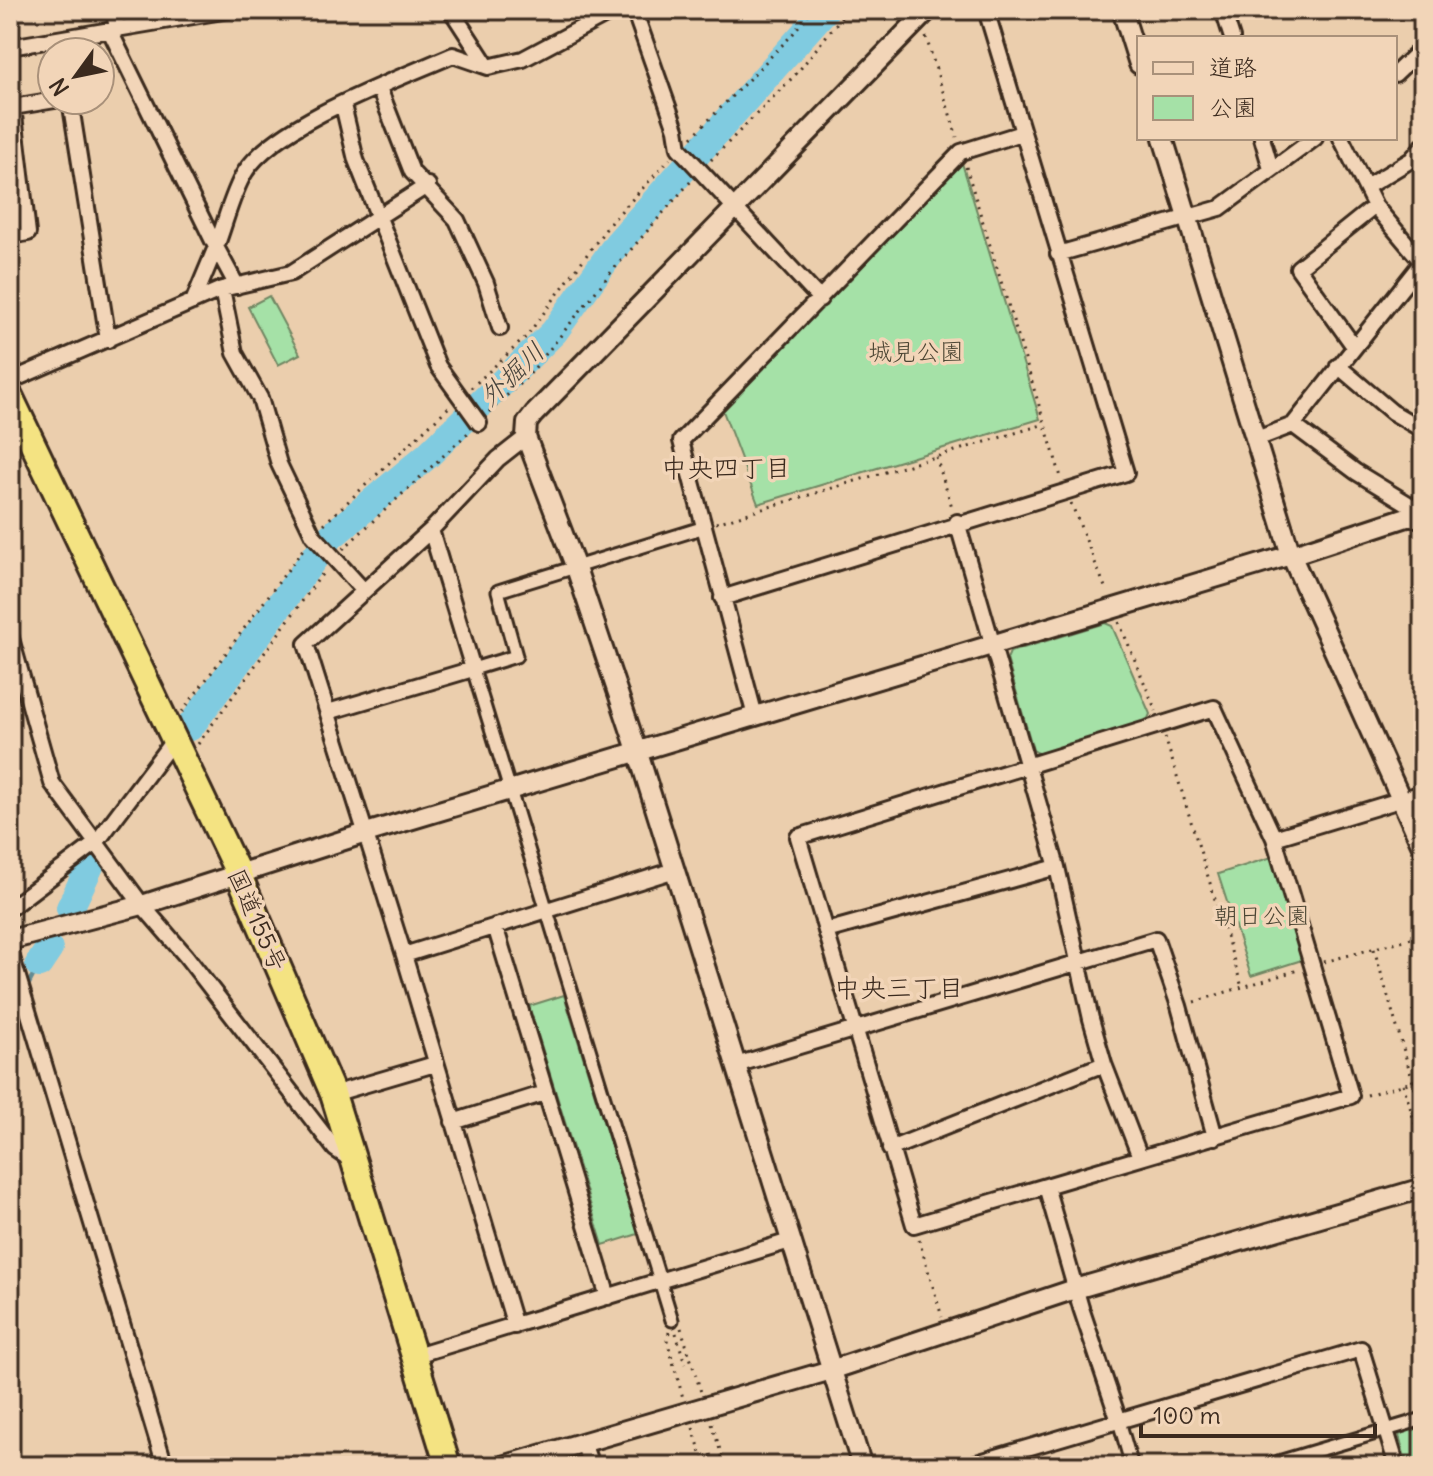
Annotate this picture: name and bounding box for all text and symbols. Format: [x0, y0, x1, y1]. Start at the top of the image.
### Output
north arrow [36, 36, 116, 116]
legend [1137, 36, 1397, 140]
text: 道路 [1209, 52, 1257, 82]
text: N [43, 73, 75, 101]
text: 公園 [1209, 92, 1257, 122]
water label: 外掘川 [472, 335, 551, 413]
park label: 城見公園 [868, 336, 964, 366]
district label: 中央四丁目 [661, 451, 791, 484]
street label: 国道155号 [222, 864, 294, 976]
park label: 朝日公園 [1214, 900, 1310, 930]
district label: 中央三丁目 [834, 971, 964, 1004]
scale bar [1141, 1388, 1375, 1438]
text: 100 m [1153, 1400, 1221, 1430]

